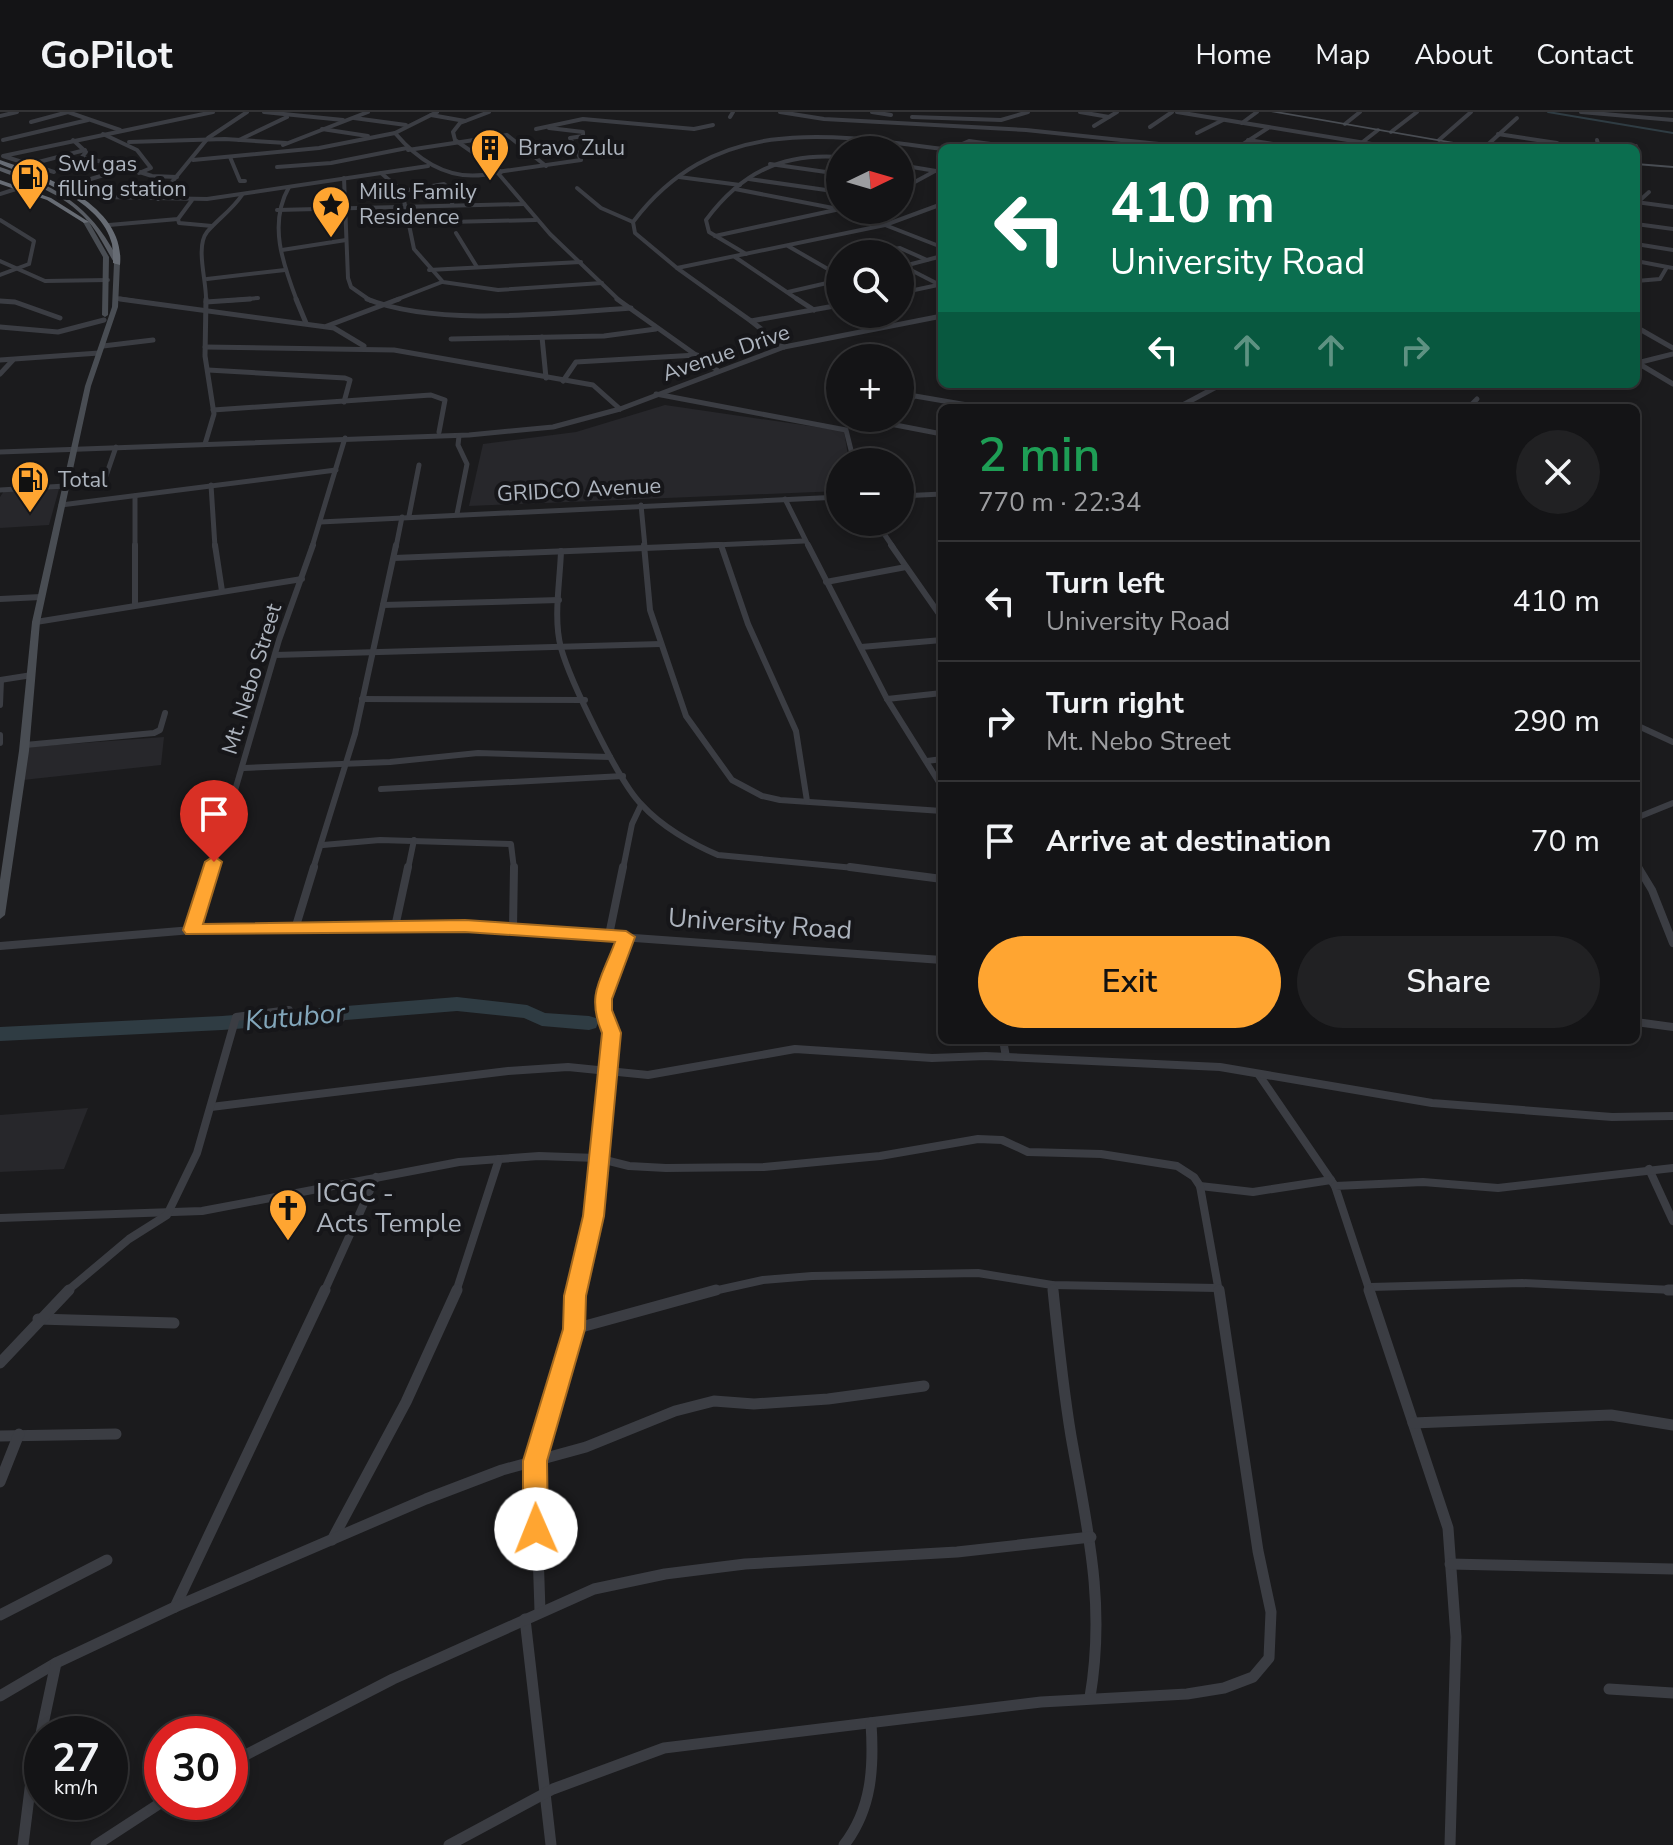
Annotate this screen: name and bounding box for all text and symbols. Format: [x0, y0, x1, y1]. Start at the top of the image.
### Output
text: GoPilot [40, 30, 173, 81]
text: Home [1196, 36, 1271, 74]
text: Map [1315, 36, 1370, 74]
text: About [1414, 36, 1492, 74]
text: Contact [1536, 36, 1633, 74]
building icon: Bravo Zulu [469, 127, 511, 182]
place label: Bravo Zulu [518, 133, 625, 163]
north arrow [826, 136, 914, 224]
map controls [826, 136, 914, 536]
place label: Swl gas filling station [58, 149, 187, 204]
fuel station icon: Swl gas filling station [9, 156, 51, 211]
text: 410 m [1110, 165, 1275, 242]
icon: left [978, 176, 1082, 280]
place label: Mills Family Residence [359, 177, 478, 232]
place icon: Mills Family Residence [310, 184, 352, 239]
text: University Road [1110, 238, 1365, 287]
button: search [826, 240, 914, 328]
street label: Avenue Drive [658, 317, 794, 389]
icon: left [1141, 328, 1185, 372]
icon: ahead [1225, 328, 1269, 372]
icon: ahead [1309, 328, 1353, 372]
icon: right [1393, 328, 1437, 372]
button: + [826, 344, 914, 432]
text: 2 min [978, 422, 1100, 488]
button: close [1516, 430, 1600, 514]
button: − [826, 448, 914, 536]
fuel station icon: Total [9, 459, 51, 514]
place label: Total [58, 465, 108, 495]
street label: GRIDCO Avenue [496, 471, 662, 509]
text: 770 m · 22:34 [978, 485, 1141, 520]
text: Turn left [1046, 563, 1164, 604]
icon: left [978, 579, 1022, 623]
text: 410 m [1513, 581, 1600, 622]
street label: Mt. Nebo Street [215, 600, 289, 758]
text: University Road [1046, 604, 1230, 639]
text: Turn right [1046, 683, 1184, 724]
icon: right [978, 699, 1022, 743]
text: 290 m [1513, 701, 1600, 742]
text: Mt. Nebo Street [1046, 724, 1231, 759]
pin [180, 780, 248, 862]
icon: arrive [192, 792, 236, 836]
icon: arrive [978, 819, 1022, 863]
text: Arrive at destination [1046, 821, 1331, 862]
text: 70 m [1531, 821, 1600, 862]
street label: University Road [667, 900, 853, 948]
button: Exit [978, 936, 1281, 1028]
button: Share [1297, 936, 1600, 1028]
water label: Kutubor [243, 994, 348, 1040]
place label: ICGC - Acts Temple [316, 1176, 461, 1241]
church icon: ICGC - Acts Temple [267, 1187, 309, 1242]
position arrow [494, 1487, 578, 1571]
speed limit sign: 30 [144, 1716, 248, 1820]
text: 27 [52, 1731, 100, 1785]
text: km/h [54, 1774, 98, 1801]

